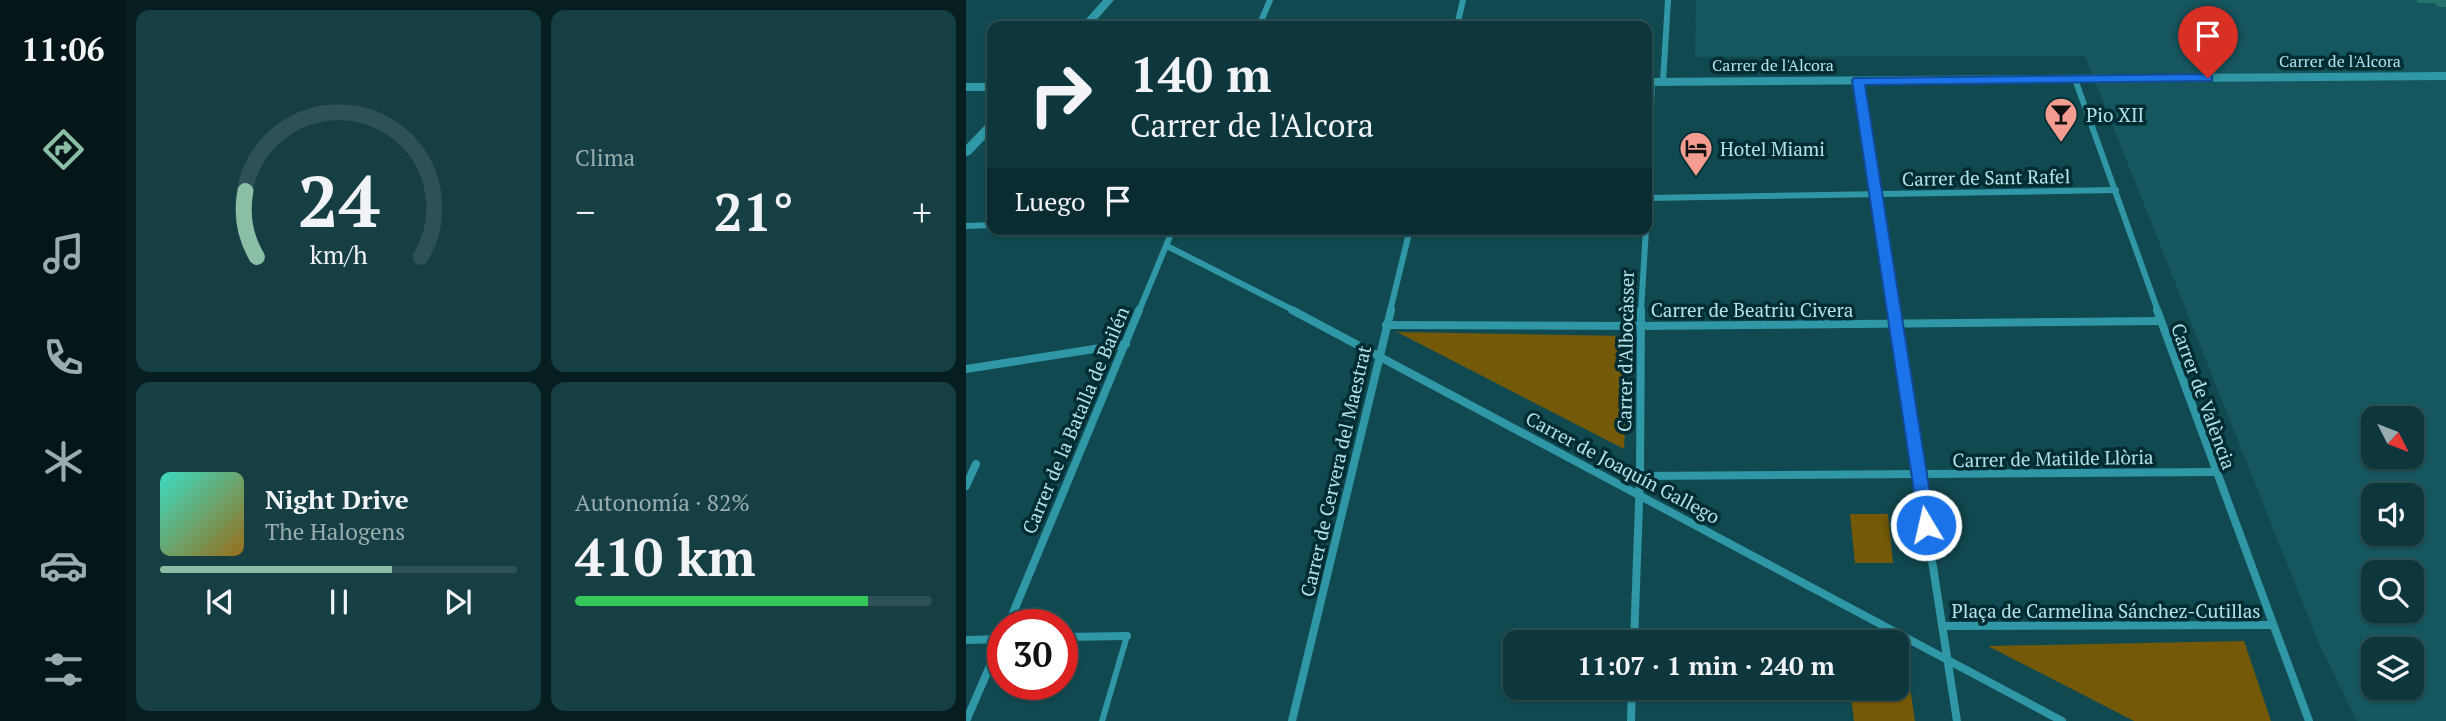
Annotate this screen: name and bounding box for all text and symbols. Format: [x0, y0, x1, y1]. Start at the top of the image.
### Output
pin [2178, 6, 2238, 78]
icon: arrive [2189, 17, 2227, 55]
text: 11:06 [21, 28, 105, 70]
text: 140 m [1130, 41, 1272, 106]
icon: right [1015, 49, 1106, 140]
street label: Carrer de l'Alcora [2279, 50, 2401, 72]
street label: Carrer de l'Alcora [1712, 54, 1834, 76]
bar icon: Pio XII [2042, 95, 2080, 144]
place label: Pio XII [2086, 102, 2144, 127]
text: Carrer de l'Alcora [1130, 104, 1374, 146]
icon: directions [39, 125, 88, 174]
hotel icon: Hotel Miami [1677, 129, 1715, 178]
place label: Hotel Miami [1720, 136, 1825, 161]
text: Clima [575, 142, 635, 173]
text: 24 [297, 151, 380, 248]
street label: Carrer de Sant Rafel [1902, 163, 2070, 191]
text: 21° [713, 177, 794, 246]
icon: arrive [1099, 182, 1137, 220]
text: Luego [1015, 184, 1085, 218]
text: − [575, 187, 595, 237]
text: + [912, 187, 932, 237]
icon: music [39, 229, 88, 278]
text: km/h [310, 238, 368, 271]
street label: Carrer d'Albocàsser [1611, 269, 1639, 432]
street label: Carrer de Beatriu Civera [1651, 297, 1854, 322]
street label: Carrer de la Batalla de Bailén [1016, 303, 1134, 537]
street label: Carrer de València [2166, 319, 2242, 473]
icon: phone [39, 333, 88, 382]
street label: Carrer de Cervera del Maestrat [1294, 343, 1376, 599]
street label: Carrer de Joaquín Gallego [1522, 405, 1724, 529]
north arrow [2361, 406, 2424, 469]
map controls [2361, 406, 2424, 700]
icon: climate [39, 437, 88, 486]
street label: Carrer de Matilde Llòria [1952, 444, 2154, 472]
text: Night Drive [265, 482, 409, 516]
button: sound [2361, 483, 2424, 546]
text: Autonomía · 82% [575, 487, 750, 518]
position arrow [1889, 488, 1963, 562]
text: The Halogens [265, 516, 405, 547]
text: 410 km [575, 522, 756, 591]
icon: car [39, 541, 88, 590]
button: search [2361, 560, 2424, 623]
icon: previous [201, 583, 239, 621]
icon: pause [320, 583, 358, 621]
icon: next [439, 583, 477, 621]
street label: Plaça de Carmelina Sánchez-Cutillas [1951, 598, 2261, 623]
speed limit sign: 30 [987, 609, 1078, 700]
button: layers [2361, 637, 2424, 700]
icon: filters [39, 645, 88, 694]
text: 11:07 · 1 min · 240 m [1577, 648, 1835, 682]

